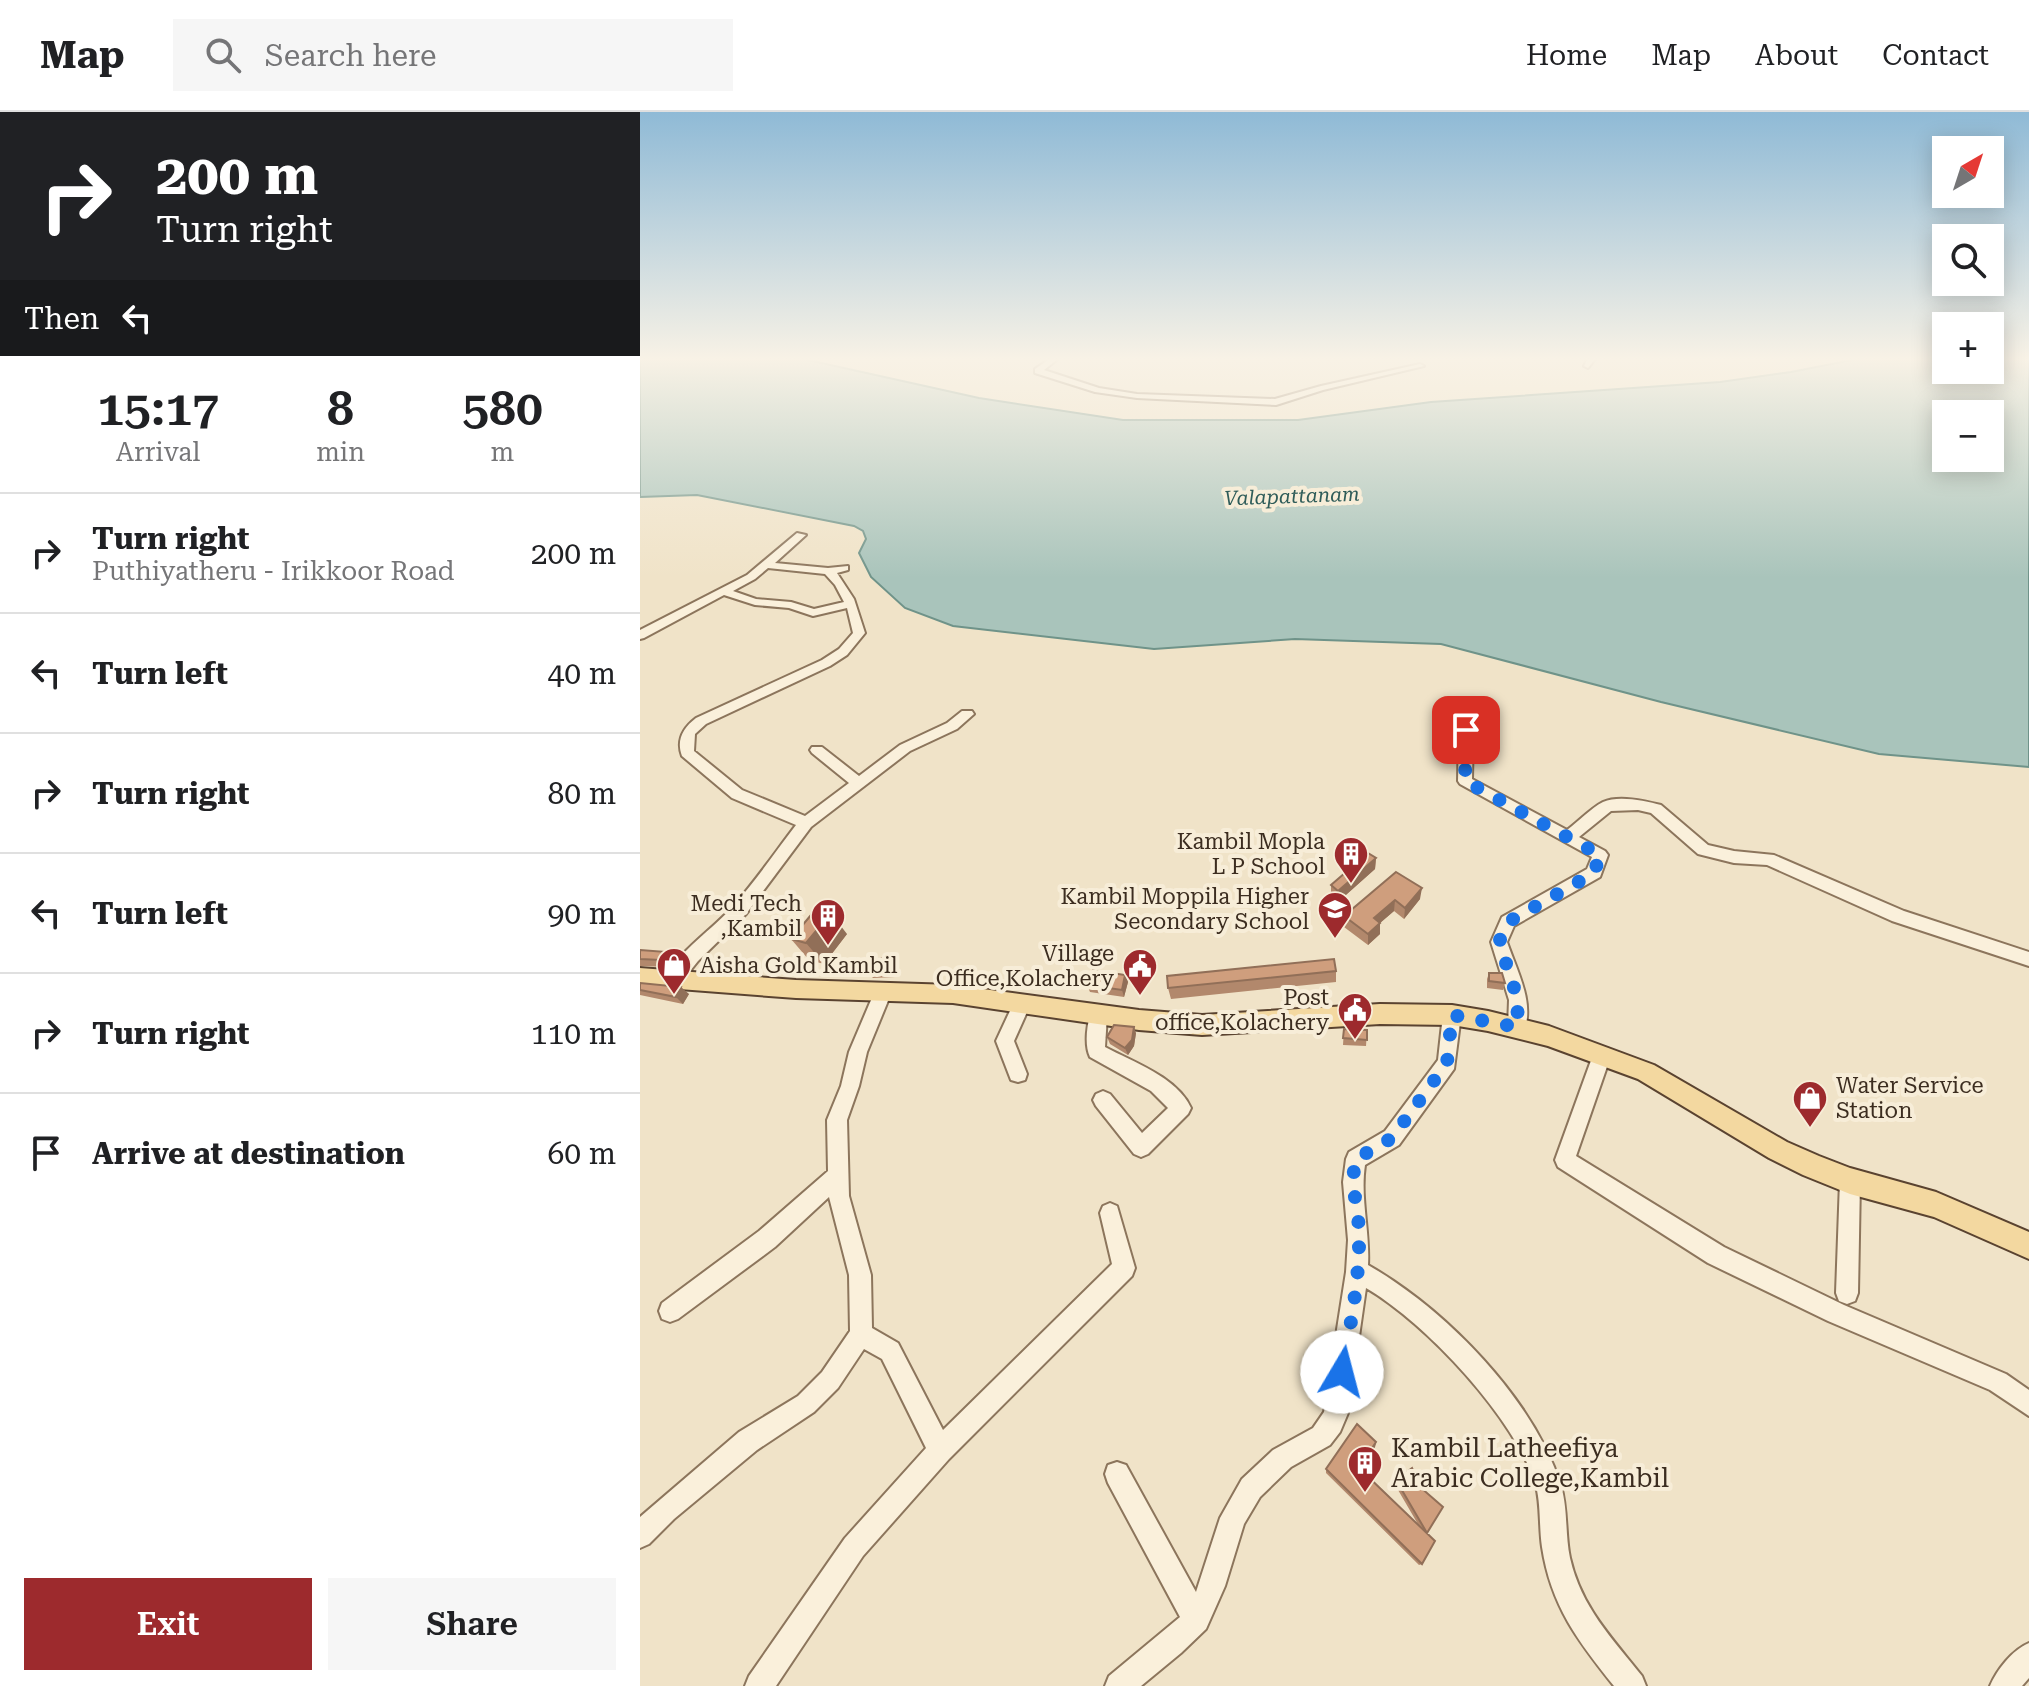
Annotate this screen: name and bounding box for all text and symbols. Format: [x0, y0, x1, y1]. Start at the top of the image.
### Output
search box [173, 19, 733, 91]
text: Map [40, 33, 125, 77]
icon: search [201, 33, 245, 77]
text: Search here [265, 38, 437, 73]
text: Home [1526, 39, 1607, 72]
text: Map [1651, 39, 1711, 72]
text: About [1755, 39, 1838, 72]
text: Contact [1882, 39, 1989, 72]
north arrow [1932, 136, 2004, 208]
map controls [1932, 136, 2004, 472]
text: 200 m [156, 142, 318, 208]
icon: right [24, 144, 128, 248]
text: Turn right [156, 209, 333, 251]
button: search [1932, 224, 2004, 296]
icon: left [115, 296, 159, 340]
text: Then [24, 301, 99, 336]
button: + [1932, 312, 2004, 384]
text: 15:17 [97, 381, 219, 437]
text: 8 [327, 381, 354, 437]
text: 580 [462, 381, 543, 437]
button: − [1932, 400, 2004, 472]
text: Arrival [116, 437, 200, 467]
text: min [316, 437, 365, 467]
text: m [491, 437, 514, 467]
water label: Valapattanam [1224, 482, 1360, 510]
text: Turn right [92, 521, 249, 556]
icon: right [24, 531, 68, 575]
text: 200 m [531, 536, 616, 571]
text: Puthiyatheru - Irikkoor Road [92, 556, 454, 586]
icon: left [24, 651, 68, 695]
text: Turn left [92, 656, 228, 691]
text: 40 m [547, 656, 616, 691]
pin [1432, 696, 1500, 764]
icon: arrive [1444, 708, 1488, 752]
icon: right [24, 771, 68, 815]
text: Turn right [92, 776, 249, 811]
text: 80 m [547, 776, 616, 811]
place label: Kambil Mopla L P School [1177, 829, 1325, 879]
building icon: Kambil Mopla L P School [1332, 835, 1370, 885]
place label: Kambil Moppila Higher Secondary School [1061, 884, 1309, 934]
school or university icon: Kambil Moppila Higher Secondary School [1316, 890, 1354, 940]
icon: left [24, 891, 68, 935]
place label: Medi Tech ,Kambil [690, 891, 802, 941]
text: Turn left [92, 896, 228, 931]
text: 90 m [547, 896, 616, 931]
building icon: Medi Tech ,Kambil [809, 897, 847, 947]
place label: Village Office,Kolachery [936, 941, 1114, 991]
shop icon: Aisha Gold Kambil [655, 946, 693, 996]
public building icon: Village Office,Kolachery [1121, 947, 1159, 997]
place label: Aisha Gold Kambil [700, 953, 898, 978]
place label: Post office,Kolachery [1155, 985, 1329, 1035]
public building icon: Post office,Kolachery [1336, 991, 1374, 1041]
icon: right [24, 1011, 68, 1055]
text: Turn right [92, 1016, 249, 1051]
text: 110 m [531, 1016, 616, 1051]
place label: Water Service Station [1836, 1073, 1984, 1123]
shop icon: Water Service Station [1791, 1079, 1829, 1129]
icon: arrive [24, 1131, 68, 1175]
text: Arrive at destination [92, 1136, 405, 1171]
text: 60 m [547, 1136, 616, 1171]
position arrow [1300, 1330, 1384, 1414]
place label: Kambil Latheefiya Arabic College,Kambil [1391, 1433, 1669, 1493]
building icon: Kambil Latheefiya Arabic College,Kambil [1346, 1444, 1384, 1494]
button: Exit [24, 1578, 312, 1670]
button: Share [328, 1578, 616, 1670]

